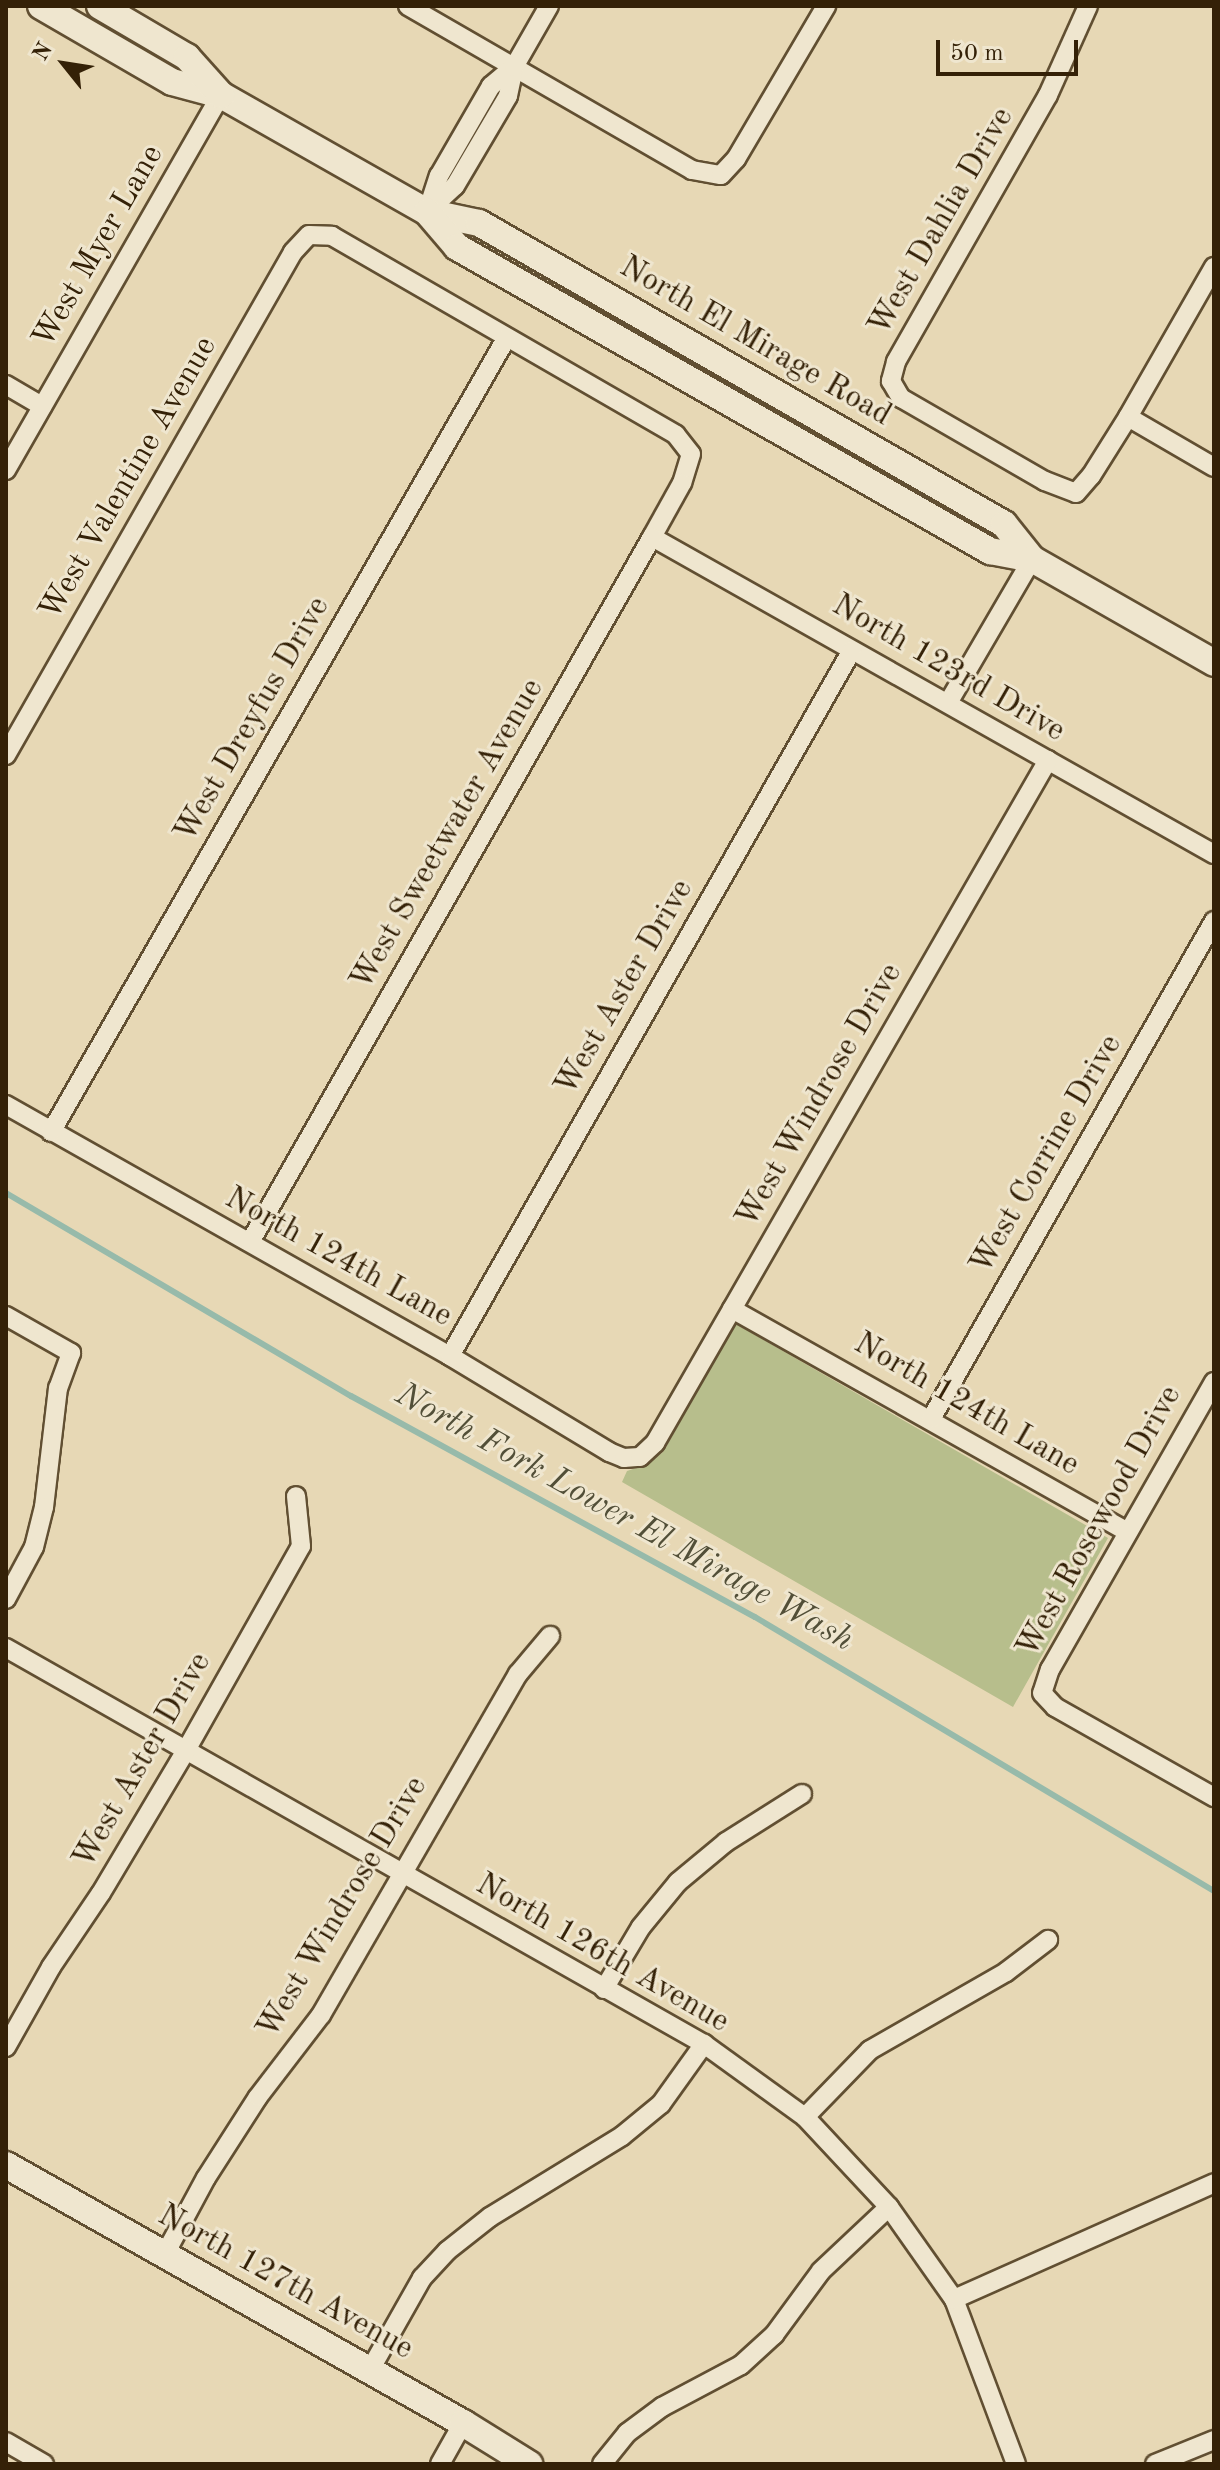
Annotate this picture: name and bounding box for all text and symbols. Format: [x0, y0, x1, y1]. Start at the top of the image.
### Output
north arrow [24, 24, 104, 104]
scale bar [940, 24, 1082, 74]
text: N [29, 39, 57, 65]
text: 50 m [950, 42, 1004, 66]
street label: West Dahlia Drive [861, 101, 1023, 343]
street label: West Myer Lane [25, 139, 173, 355]
street label: North El Mirage Road [612, 248, 898, 436]
street label: West Valentine Avenue [32, 330, 226, 628]
street label: North 123rd Drive [825, 587, 1071, 751]
street label: West Dreyfus Drive [167, 590, 339, 850]
street label: West Sweetwater Avenue [343, 673, 553, 997]
street label: West Aster Drive [548, 873, 702, 1103]
street label: West Windrose Drive [729, 957, 911, 1235]
street label: West Corrine Drive [963, 1029, 1131, 1281]
street label: North 124th Lane [218, 1180, 458, 1336]
street label: North 124th Lane [847, 1325, 1085, 1485]
water label: North Fork Lower El Mirage Wash [388, 1375, 860, 1661]
street label: West Rosewood Drive [1009, 1379, 1191, 1665]
street label: West Aster Drive [66, 1646, 220, 1876]
street label: West Windrose Drive [250, 1770, 436, 2046]
street label: North 126th Avenue [469, 1866, 735, 2042]
street label: North 127th Avenue [151, 2197, 419, 2369]

